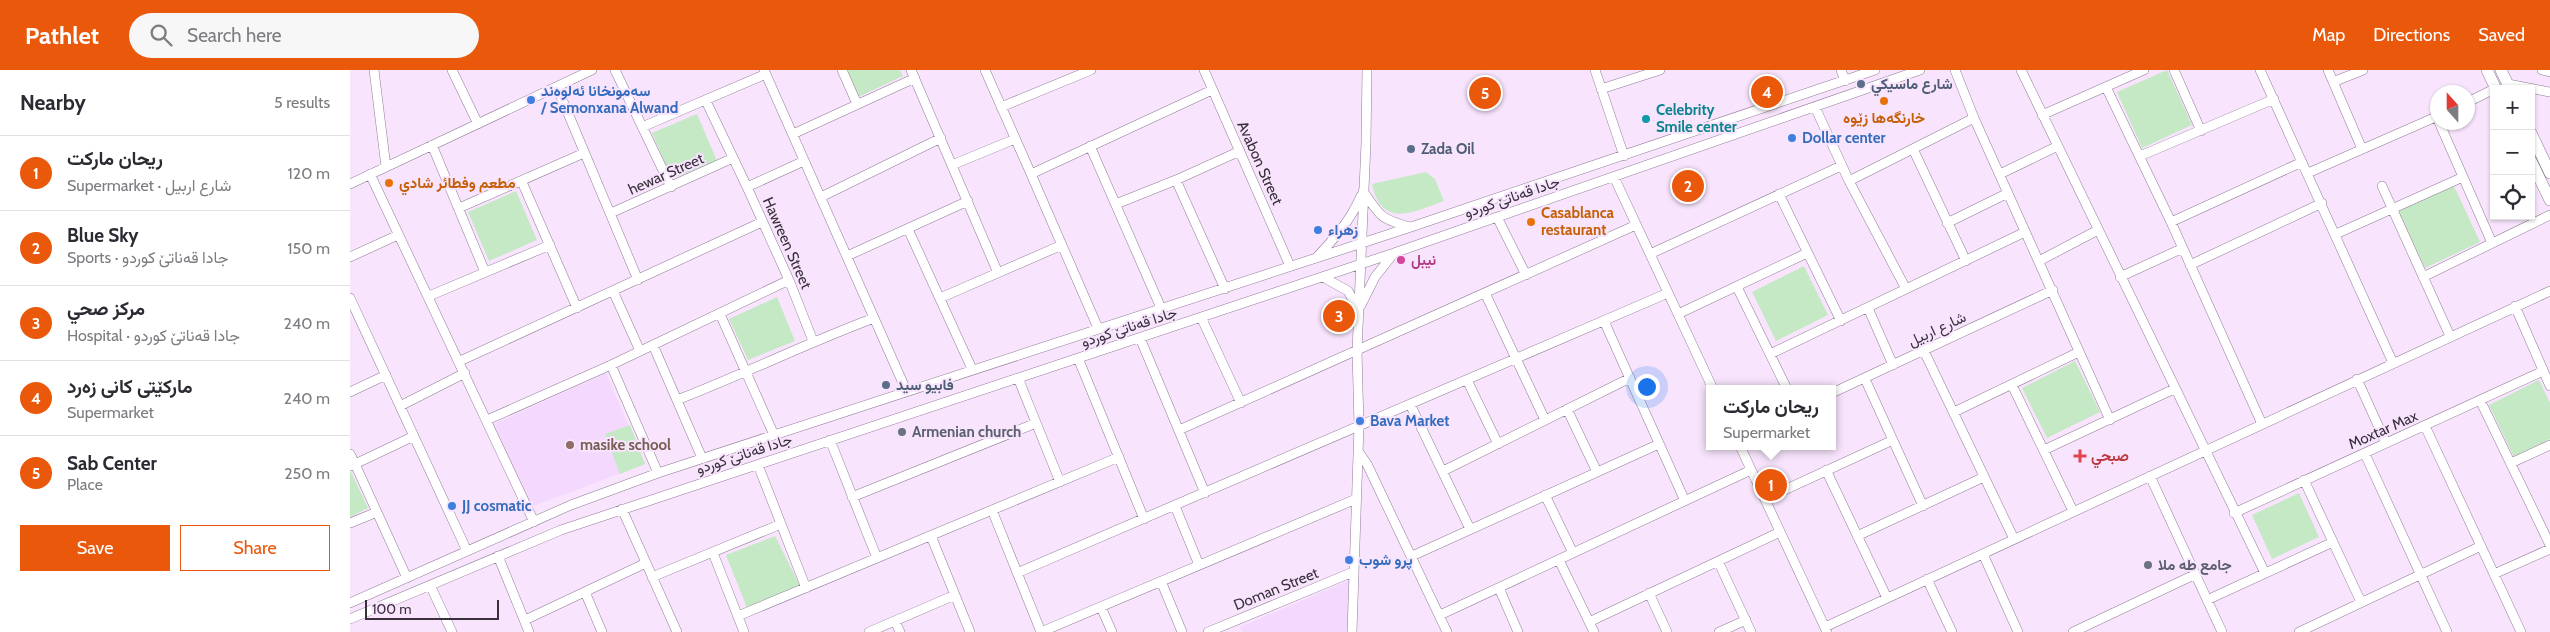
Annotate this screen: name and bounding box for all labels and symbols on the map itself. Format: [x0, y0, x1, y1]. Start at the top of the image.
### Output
pin: 4 [1751, 73, 1783, 111]
pin: 5 [1469, 74, 1501, 112]
place label: شارع ماسيكي [1871, 75, 1953, 97]
marker: شارع ماسيكي [1855, 78, 1867, 90]
place label: سەمونخانا ئەلوەند / Semonxana Alwand [540, 82, 678, 117]
north arrow [2430, 85, 2475, 130]
marker: سەمونخانا ئەلوەند / Semonxana Alwand [525, 94, 537, 106]
marker: خارنگەها زێوە [1878, 95, 1890, 107]
place label: Celebrity Smile center [1656, 101, 1737, 136]
place label: خارنگەها زێوە [1843, 109, 1925, 127]
marker: Celebrity Smile center [1640, 113, 1652, 125]
street label: Avabon Street [1233, 118, 1287, 208]
place label: Dollar center [1802, 129, 1886, 147]
marker: Dollar center [1786, 132, 1798, 144]
place label: Zada Oil [1421, 140, 1475, 158]
marker: Zada Oil [1405, 143, 1417, 155]
street label: hewar Street [626, 149, 706, 199]
pin: 2 [1672, 167, 1704, 205]
street label: جادا قەناتێ کوردو [1462, 172, 1562, 223]
place label: مطعم وفطائر شادي [399, 174, 516, 196]
marker: مطعم وفطائر شادي [383, 177, 395, 189]
street label: Hawreen Street [759, 194, 815, 292]
place label: Casablanca restaurant [1541, 204, 1615, 239]
marker: Casablanca restaurant [1525, 216, 1537, 228]
place label: زهراء [1328, 221, 1358, 239]
marker: زهراء [1312, 224, 1324, 236]
place label: نيبل [1411, 251, 1436, 269]
marker: نيبل [1395, 254, 1407, 266]
pin: 3 [1323, 297, 1355, 335]
street label: جادا قەناتێ کوردو [1079, 303, 1179, 352]
street label: شارع اربيل [1905, 308, 1970, 352]
your location [1634, 374, 1660, 400]
place label: فابيو سيد [896, 376, 954, 394]
marker: فابيو سيد [880, 379, 892, 391]
street label: Moxtar Max [2346, 407, 2420, 453]
place label: Bava Market [1370, 412, 1449, 430]
marker: Bava Market [1354, 415, 1366, 427]
place label: Armenian church [912, 423, 1021, 441]
marker: Armenian church [896, 426, 908, 438]
street label: جادا قەناتێ کوردو [694, 430, 794, 479]
place label: masike school [580, 436, 671, 454]
marker: masike school [564, 439, 576, 451]
place label: صبحي [2091, 447, 2129, 469]
marker: صبحي [2073, 449, 2087, 463]
pin: 1 [1755, 466, 1787, 504]
place label: JJ cosmatic [461, 497, 532, 515]
marker: JJ cosmatic [446, 500, 458, 512]
place label: پرو شوب [1359, 551, 1413, 570]
marker: پرو شوب [1343, 554, 1355, 566]
place label: جامع طه ملا [2158, 556, 2232, 575]
marker: جامع طه ملا [2142, 559, 2154, 571]
street label: Doman Street [1231, 564, 1321, 614]
scale bar [365, 597, 499, 620]

